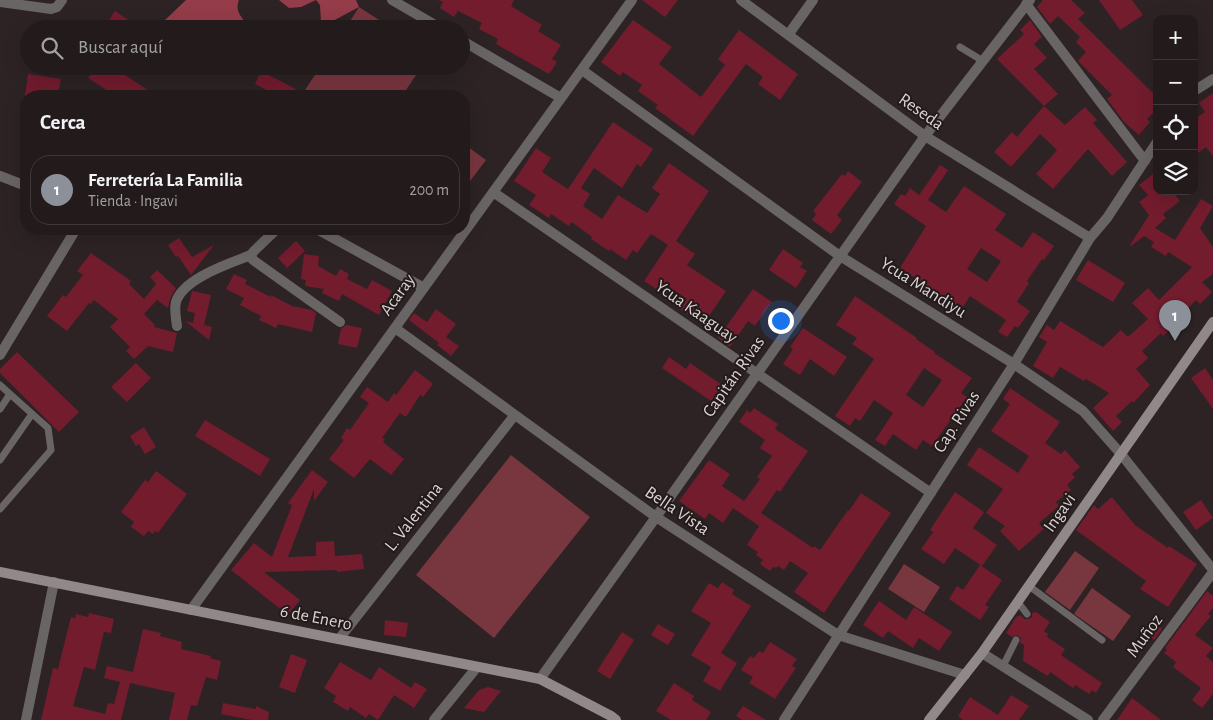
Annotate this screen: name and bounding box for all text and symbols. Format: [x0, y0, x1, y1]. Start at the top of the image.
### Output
map controls [1153, 15, 1198, 195]
button: + [1153, 15, 1198, 60]
search box [20, 20, 470, 75]
icon: search [38, 34, 66, 62]
text: Buscar aquí [78, 38, 163, 57]
button: − [1153, 60, 1198, 105]
street label: Reseda [895, 90, 947, 134]
button: locate [1153, 105, 1198, 150]
text: Cerca [40, 112, 86, 133]
button: layers [1153, 150, 1198, 195]
text: Ferretería La Familia [88, 171, 243, 190]
text: 1 [54, 182, 60, 198]
text: 200 m [409, 182, 449, 198]
text: Tienda · Ingavi [88, 193, 178, 209]
street label: Ycua Mandiyu [877, 254, 969, 322]
street label: Acaray [377, 271, 419, 319]
street label: Ycua Kaaguay [652, 277, 741, 347]
pin: 1 [1159, 300, 1191, 341]
your location [768, 308, 794, 334]
street label: Capitán Rivas [700, 333, 768, 421]
street label: Cap. Rivas [930, 388, 984, 456]
street label: L. Valentina [382, 479, 446, 555]
street label: Bella Vista [642, 483, 712, 539]
street label: Ingavi [1040, 490, 1080, 536]
street label: 6 de Enero [279, 602, 354, 634]
street label: Muñoz [1124, 611, 1166, 661]

